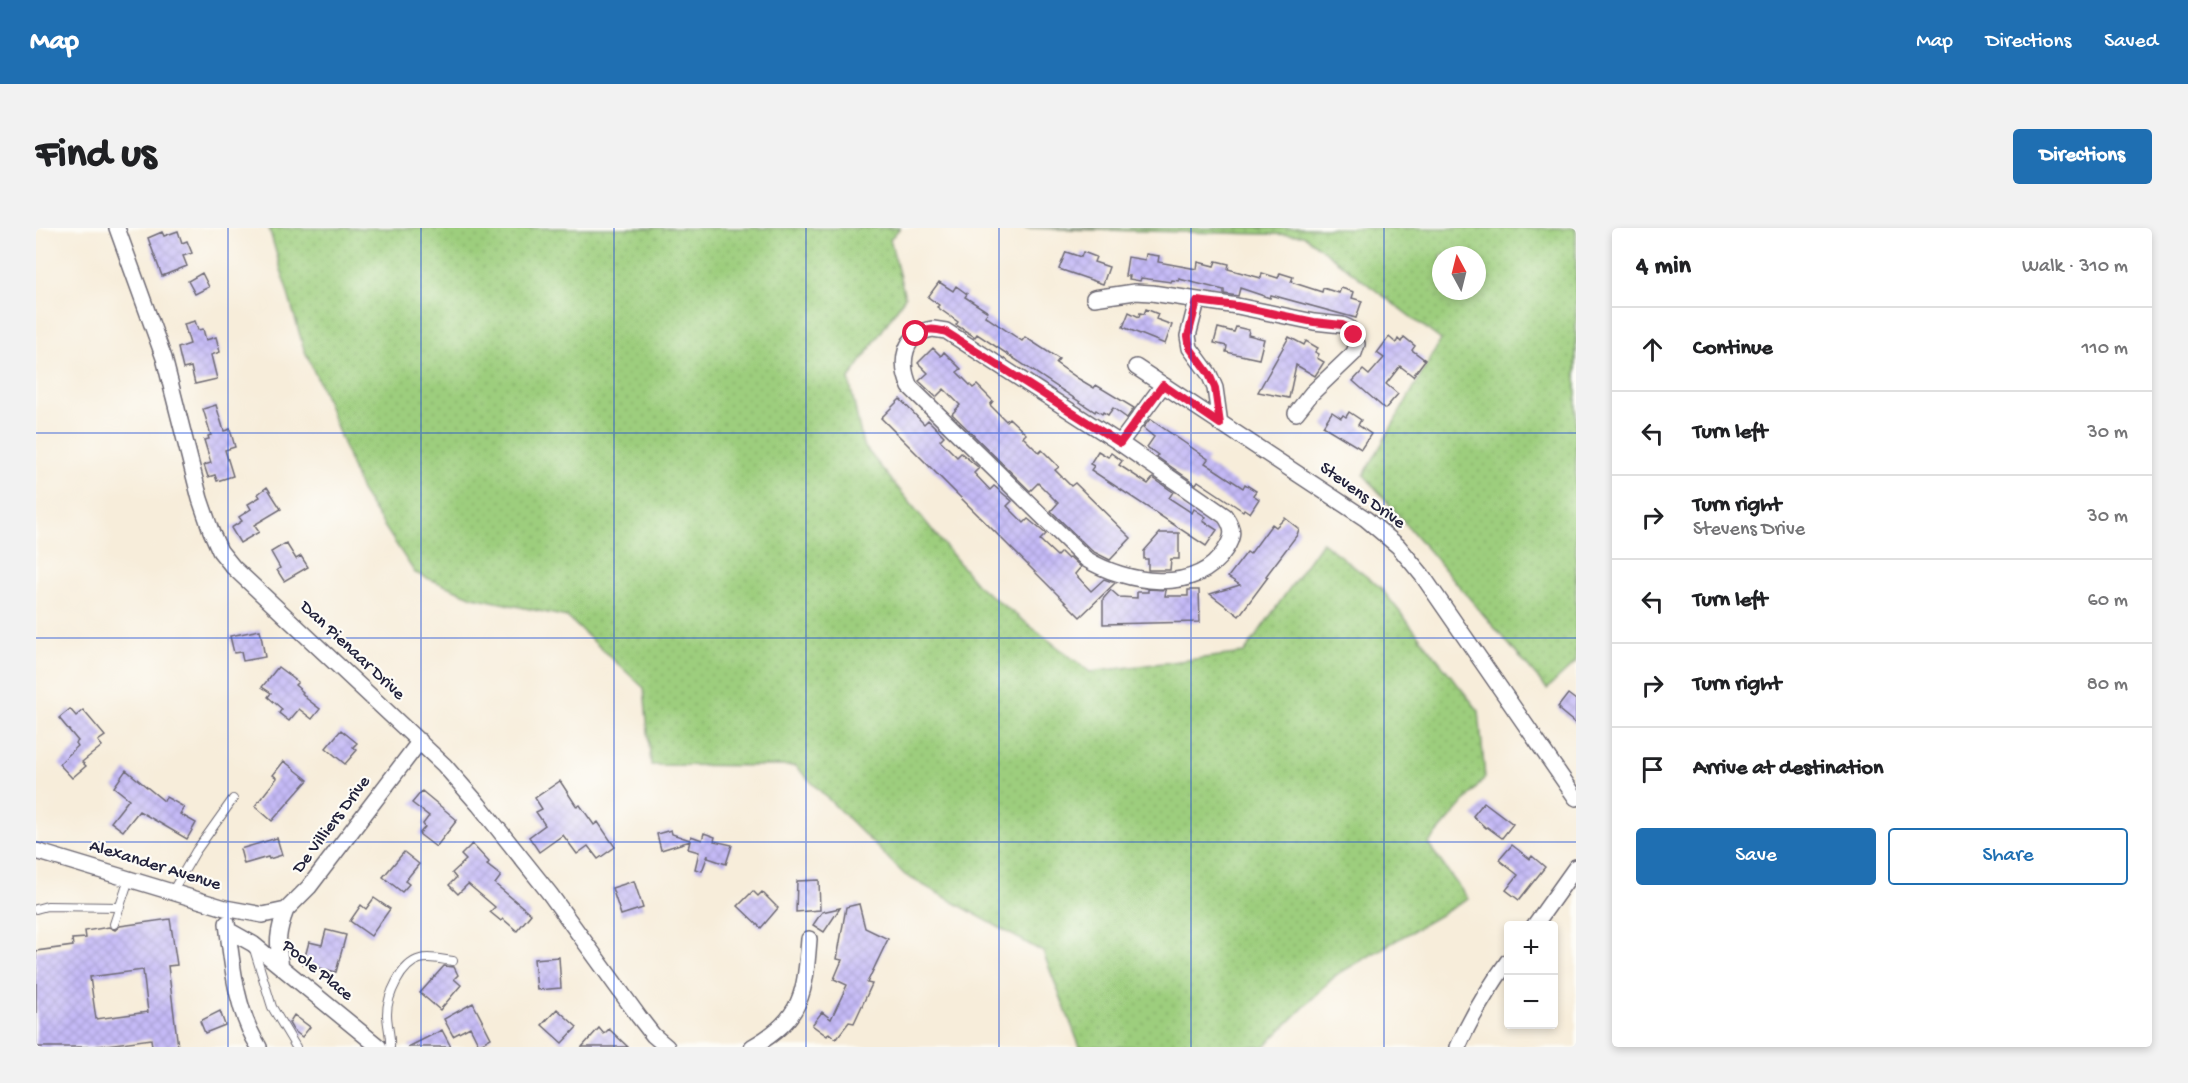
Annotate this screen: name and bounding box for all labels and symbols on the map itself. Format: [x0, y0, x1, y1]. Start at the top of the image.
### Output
north arrow [1432, 246, 1486, 300]
route start [902, 320, 928, 346]
route end [1340, 321, 1366, 347]
street label: Stevens Drive [1315, 458, 1410, 535]
street label: Dan Pienaar Drive [294, 596, 409, 706]
street label: De Villiers Drive [288, 771, 376, 879]
street label: Alexander Avenue [87, 836, 224, 896]
street label: Poole Place [276, 935, 357, 1006]

